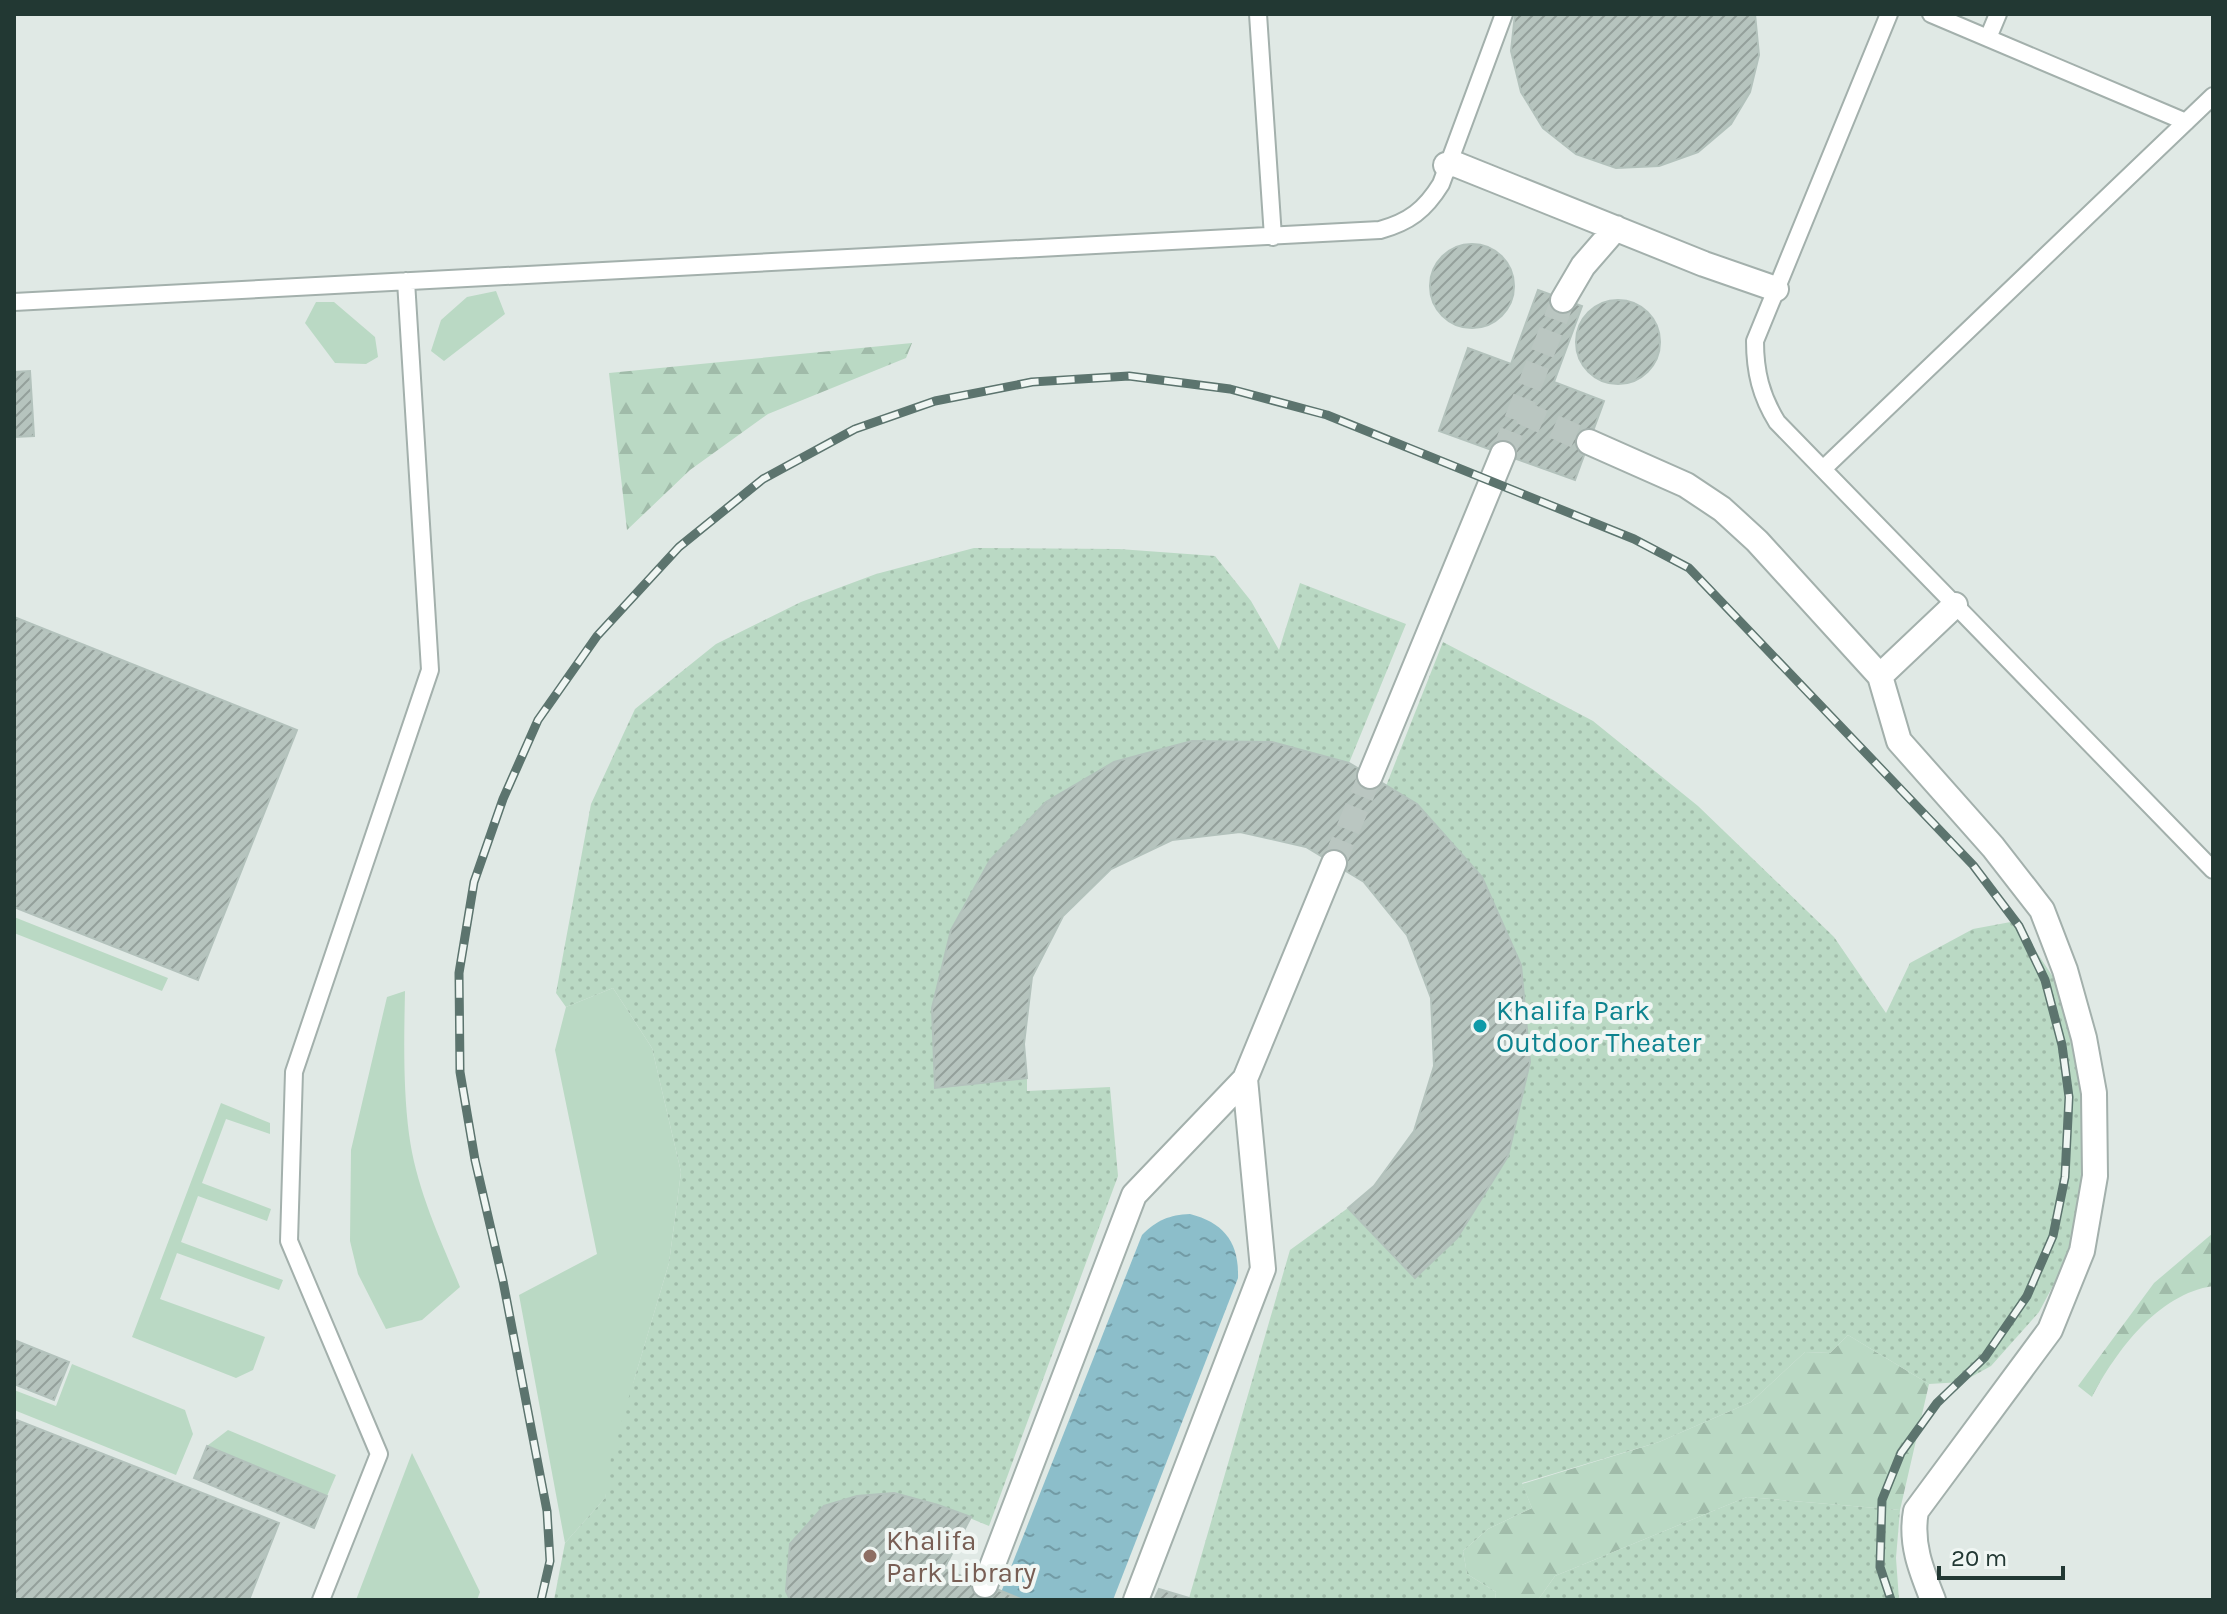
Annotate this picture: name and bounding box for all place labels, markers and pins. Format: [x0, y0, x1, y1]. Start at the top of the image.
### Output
place label: Khalifa Park Outdoor Theater [1496, 994, 1702, 1059]
marker: Khalifa Park Outdoor Theater [1471, 1017, 1489, 1035]
place label: Khalifa Park Library [886, 1524, 1036, 1589]
marker: Khalifa Park Library [861, 1547, 879, 1565]

